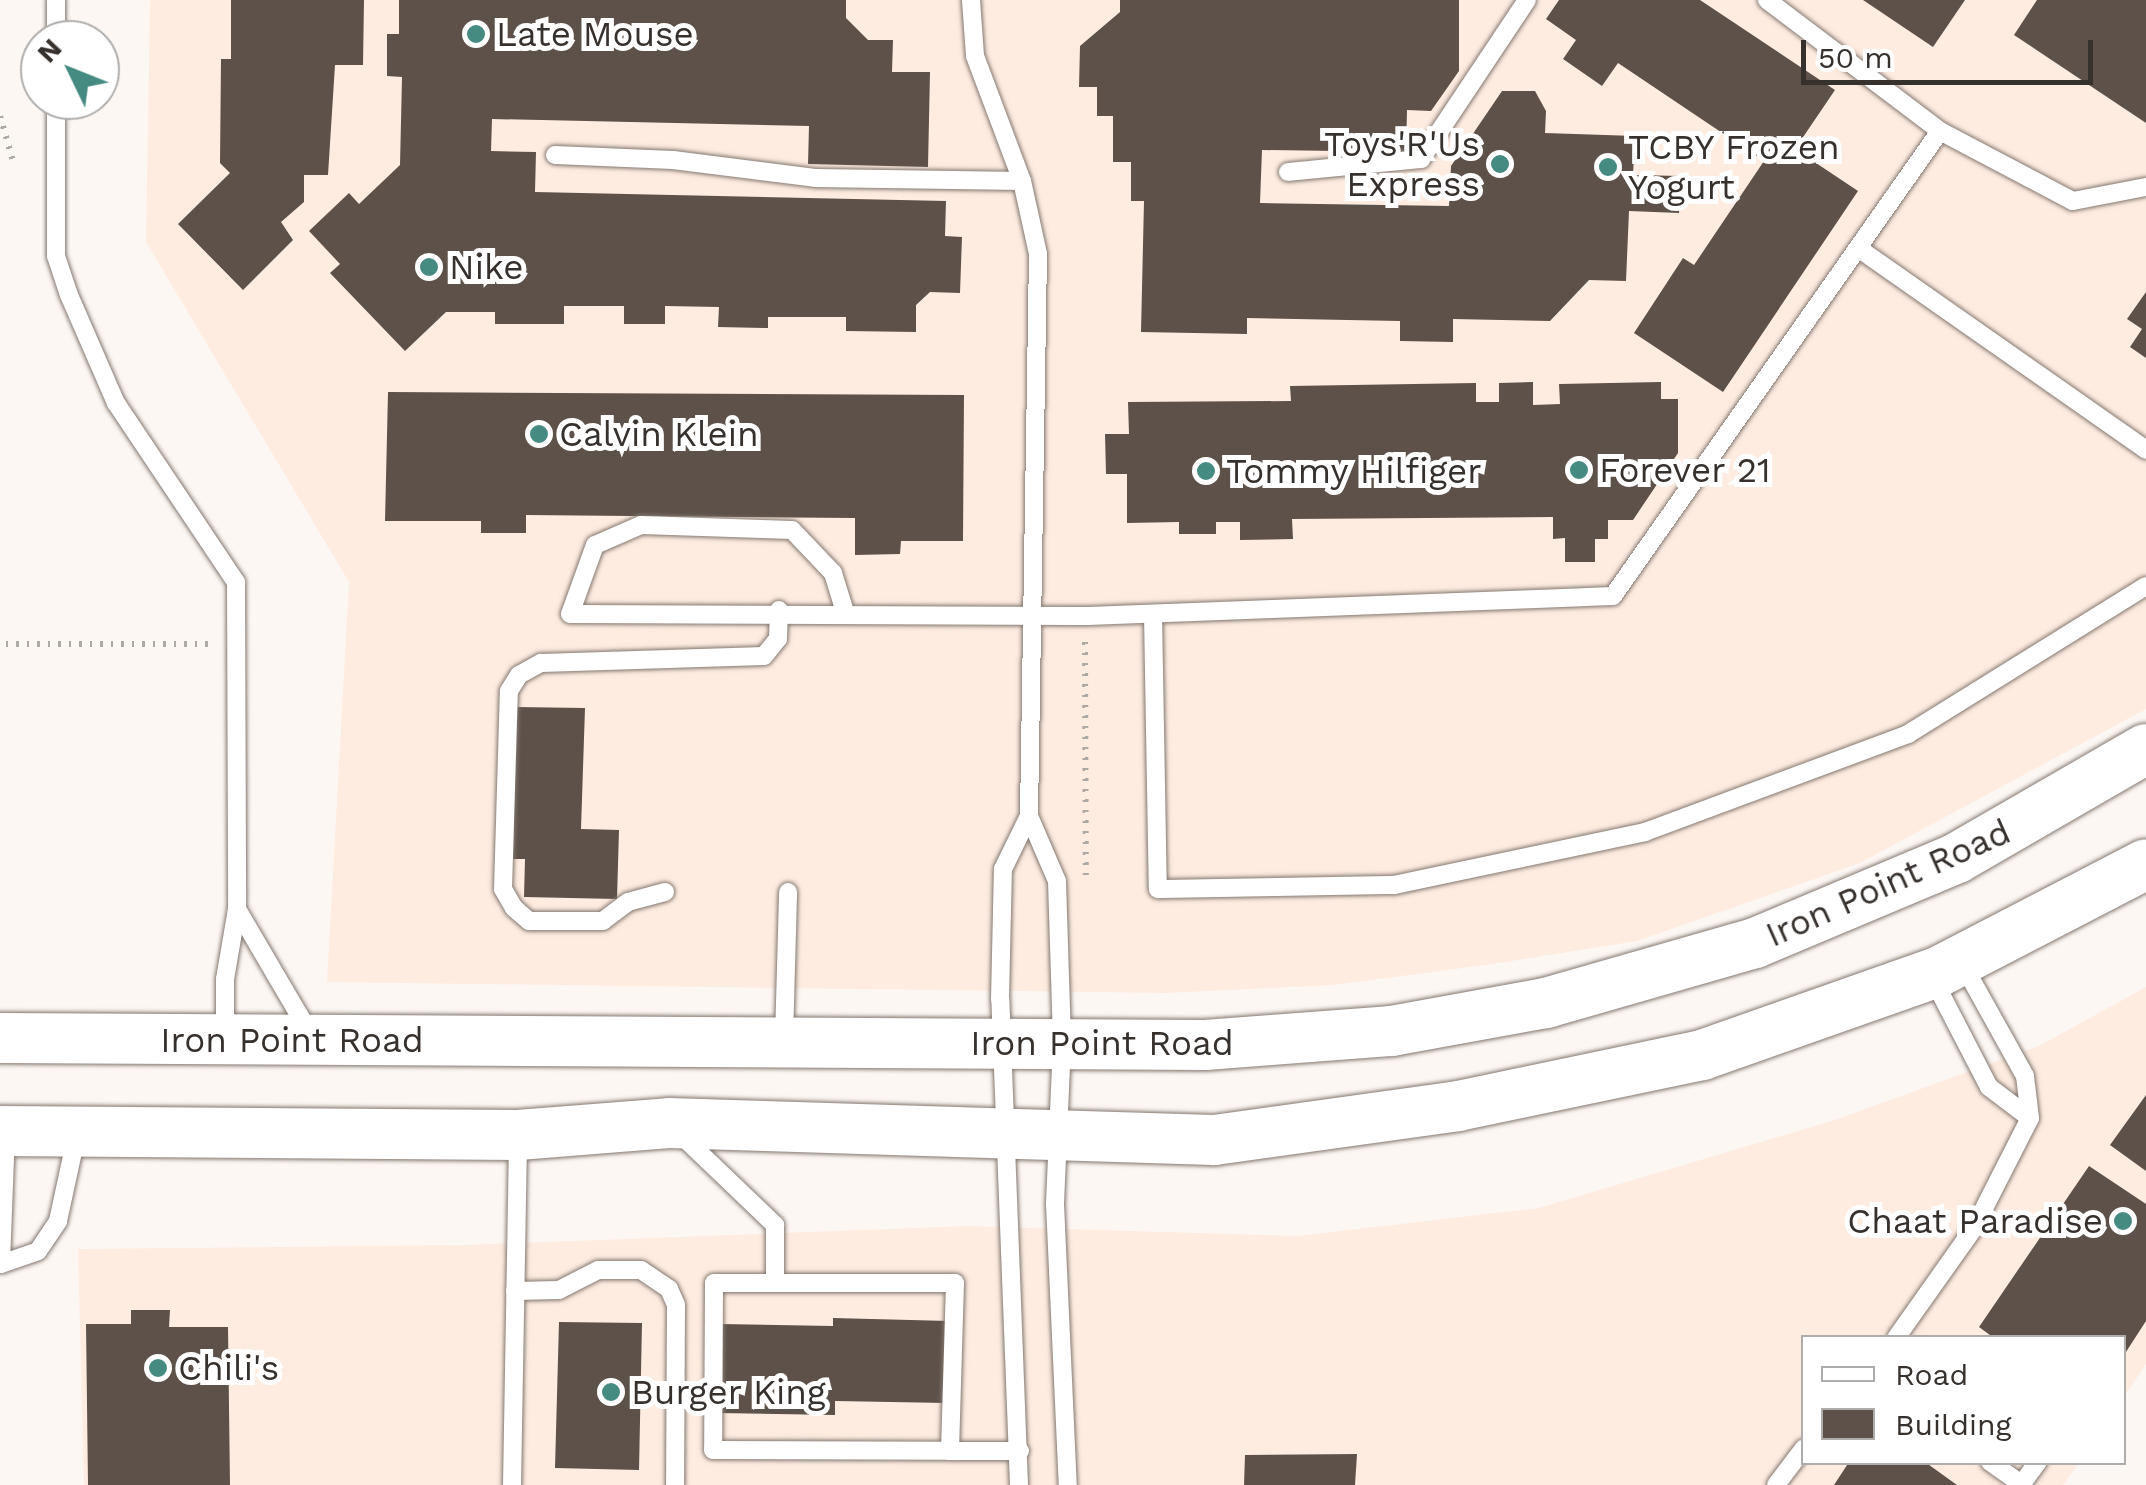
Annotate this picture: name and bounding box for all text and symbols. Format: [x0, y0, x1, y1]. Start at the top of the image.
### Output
place label: Late Mouse [496, 13, 694, 55]
north arrow [20, 20, 120, 120]
scale bar [1806, 20, 2098, 82]
marker: Late Mouse [465, 23, 487, 45]
text: N [30, 32, 68, 69]
text: 50 m [1818, 40, 1893, 75]
place label: Toys'R'Us Express [1324, 123, 1480, 205]
place label: TCBY Frozen Yogurt [1628, 126, 1841, 208]
marker: Toys'R'Us Express [1489, 153, 1511, 175]
marker: TCBY Frozen Yogurt [1597, 156, 1619, 178]
place label: Nike [449, 246, 523, 288]
marker: Nike [418, 256, 440, 278]
place label: Calvin Klein [559, 413, 759, 455]
marker: Calvin Klein [528, 423, 550, 445]
place label: Forever 21 [1599, 449, 1772, 491]
place label: Tommy Hilfiger [1226, 450, 1482, 492]
marker: Forever 21 [1568, 459, 1590, 481]
marker: Tommy Hilfiger [1195, 460, 1217, 482]
street label: Iron Point Road [1759, 810, 2017, 956]
street label: Iron Point Road [160, 1019, 424, 1061]
street label: Iron Point Road [970, 1022, 1234, 1064]
place label: Chaat Paradise [1847, 1200, 2103, 1242]
marker: Chaat Paradise [2112, 1210, 2134, 1232]
legend [1801, 1335, 2126, 1465]
place label: Chili's [178, 1347, 279, 1389]
marker: Chili's [147, 1357, 169, 1379]
text: Road [1895, 1357, 1968, 1392]
place label: Burger King [631, 1371, 826, 1413]
marker: Burger King [600, 1381, 622, 1403]
text: Building [1895, 1407, 2012, 1442]

